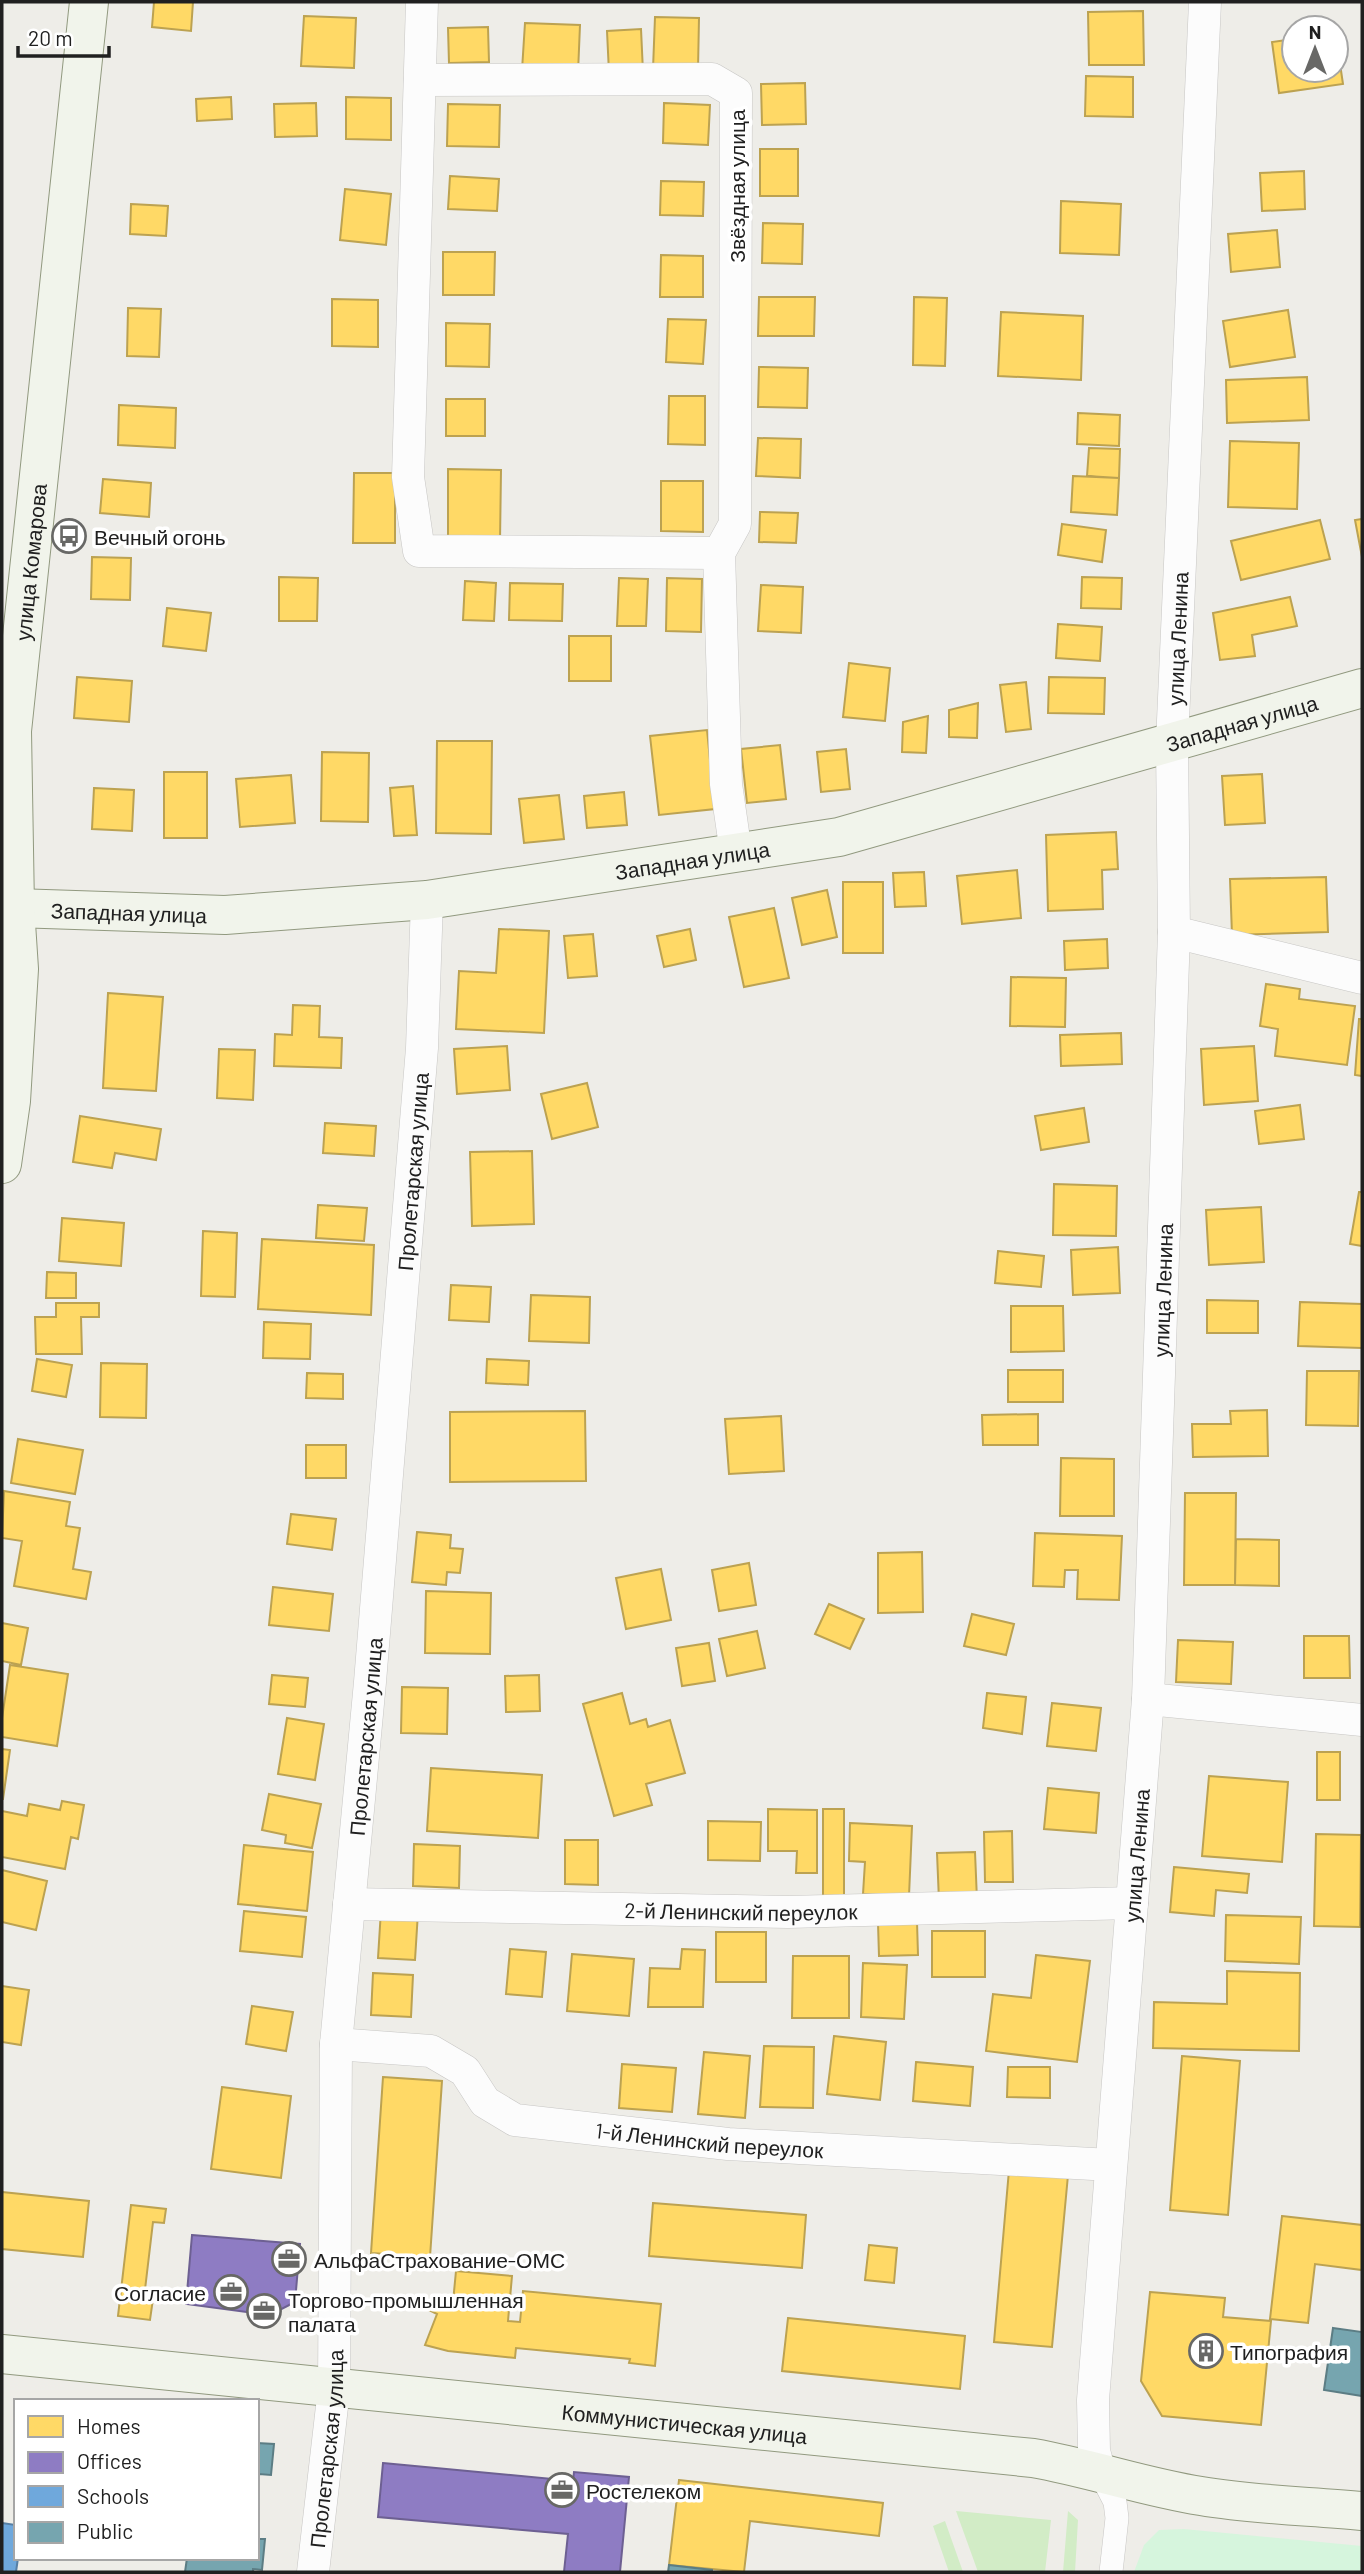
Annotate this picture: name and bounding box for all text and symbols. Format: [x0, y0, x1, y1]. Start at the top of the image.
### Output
scale bar [18, 14, 108, 58]
north arrow [1280, 14, 1350, 84]
text: N [1309, 20, 1321, 43]
text: 20 m [28, 25, 73, 50]
street label: Звёздная улица [724, 109, 749, 263]
street label: улица Комарова [9, 482, 51, 642]
bus stop icon: Вечный огонь [50, 517, 88, 555]
place label: Вечный огонь [94, 524, 226, 549]
street label: улица Ленина [1161, 571, 1192, 706]
street label: Западная улица [1163, 689, 1320, 756]
street label: Западная улица [613, 835, 772, 884]
street label: Западная улица [50, 897, 208, 927]
street label: Пролетарская улица [391, 1071, 432, 1272]
street label: улица Ленина [1147, 1222, 1177, 1358]
street label: Пролетарская улица [343, 1636, 386, 1837]
street label: улица Ленина [1118, 1787, 1153, 1923]
street label: 2-й Ленинский переулок [624, 1897, 858, 1925]
street label: 1-й Ленинский переулок [594, 2117, 825, 2162]
office icon: АльфаСтрахование-ОМС [270, 2240, 308, 2278]
place label: АльфаСтрахование-ОМС [314, 2247, 565, 2272]
office icon: Согласие [212, 2273, 250, 2311]
place label: Согласие [114, 2280, 206, 2305]
place label: Торгово-промышленная палата [288, 2287, 524, 2336]
office icon: Торгово-промышленная палата [245, 2292, 283, 2330]
building icon: Типография [1187, 2332, 1225, 2370]
place label: Типография [1230, 2339, 1348, 2364]
street label: Пролетарская улица [303, 2349, 347, 2549]
street label: Коммунистическая улица [561, 2398, 809, 2448]
legend [14, 2399, 259, 2560]
text: Homes [77, 2413, 141, 2438]
text: Offices [77, 2448, 142, 2473]
office icon: Ростелеком [543, 2471, 581, 2509]
place label: Ростелеком [586, 2478, 701, 2503]
text: Schools [77, 2483, 149, 2508]
text: Public [77, 2518, 133, 2543]

